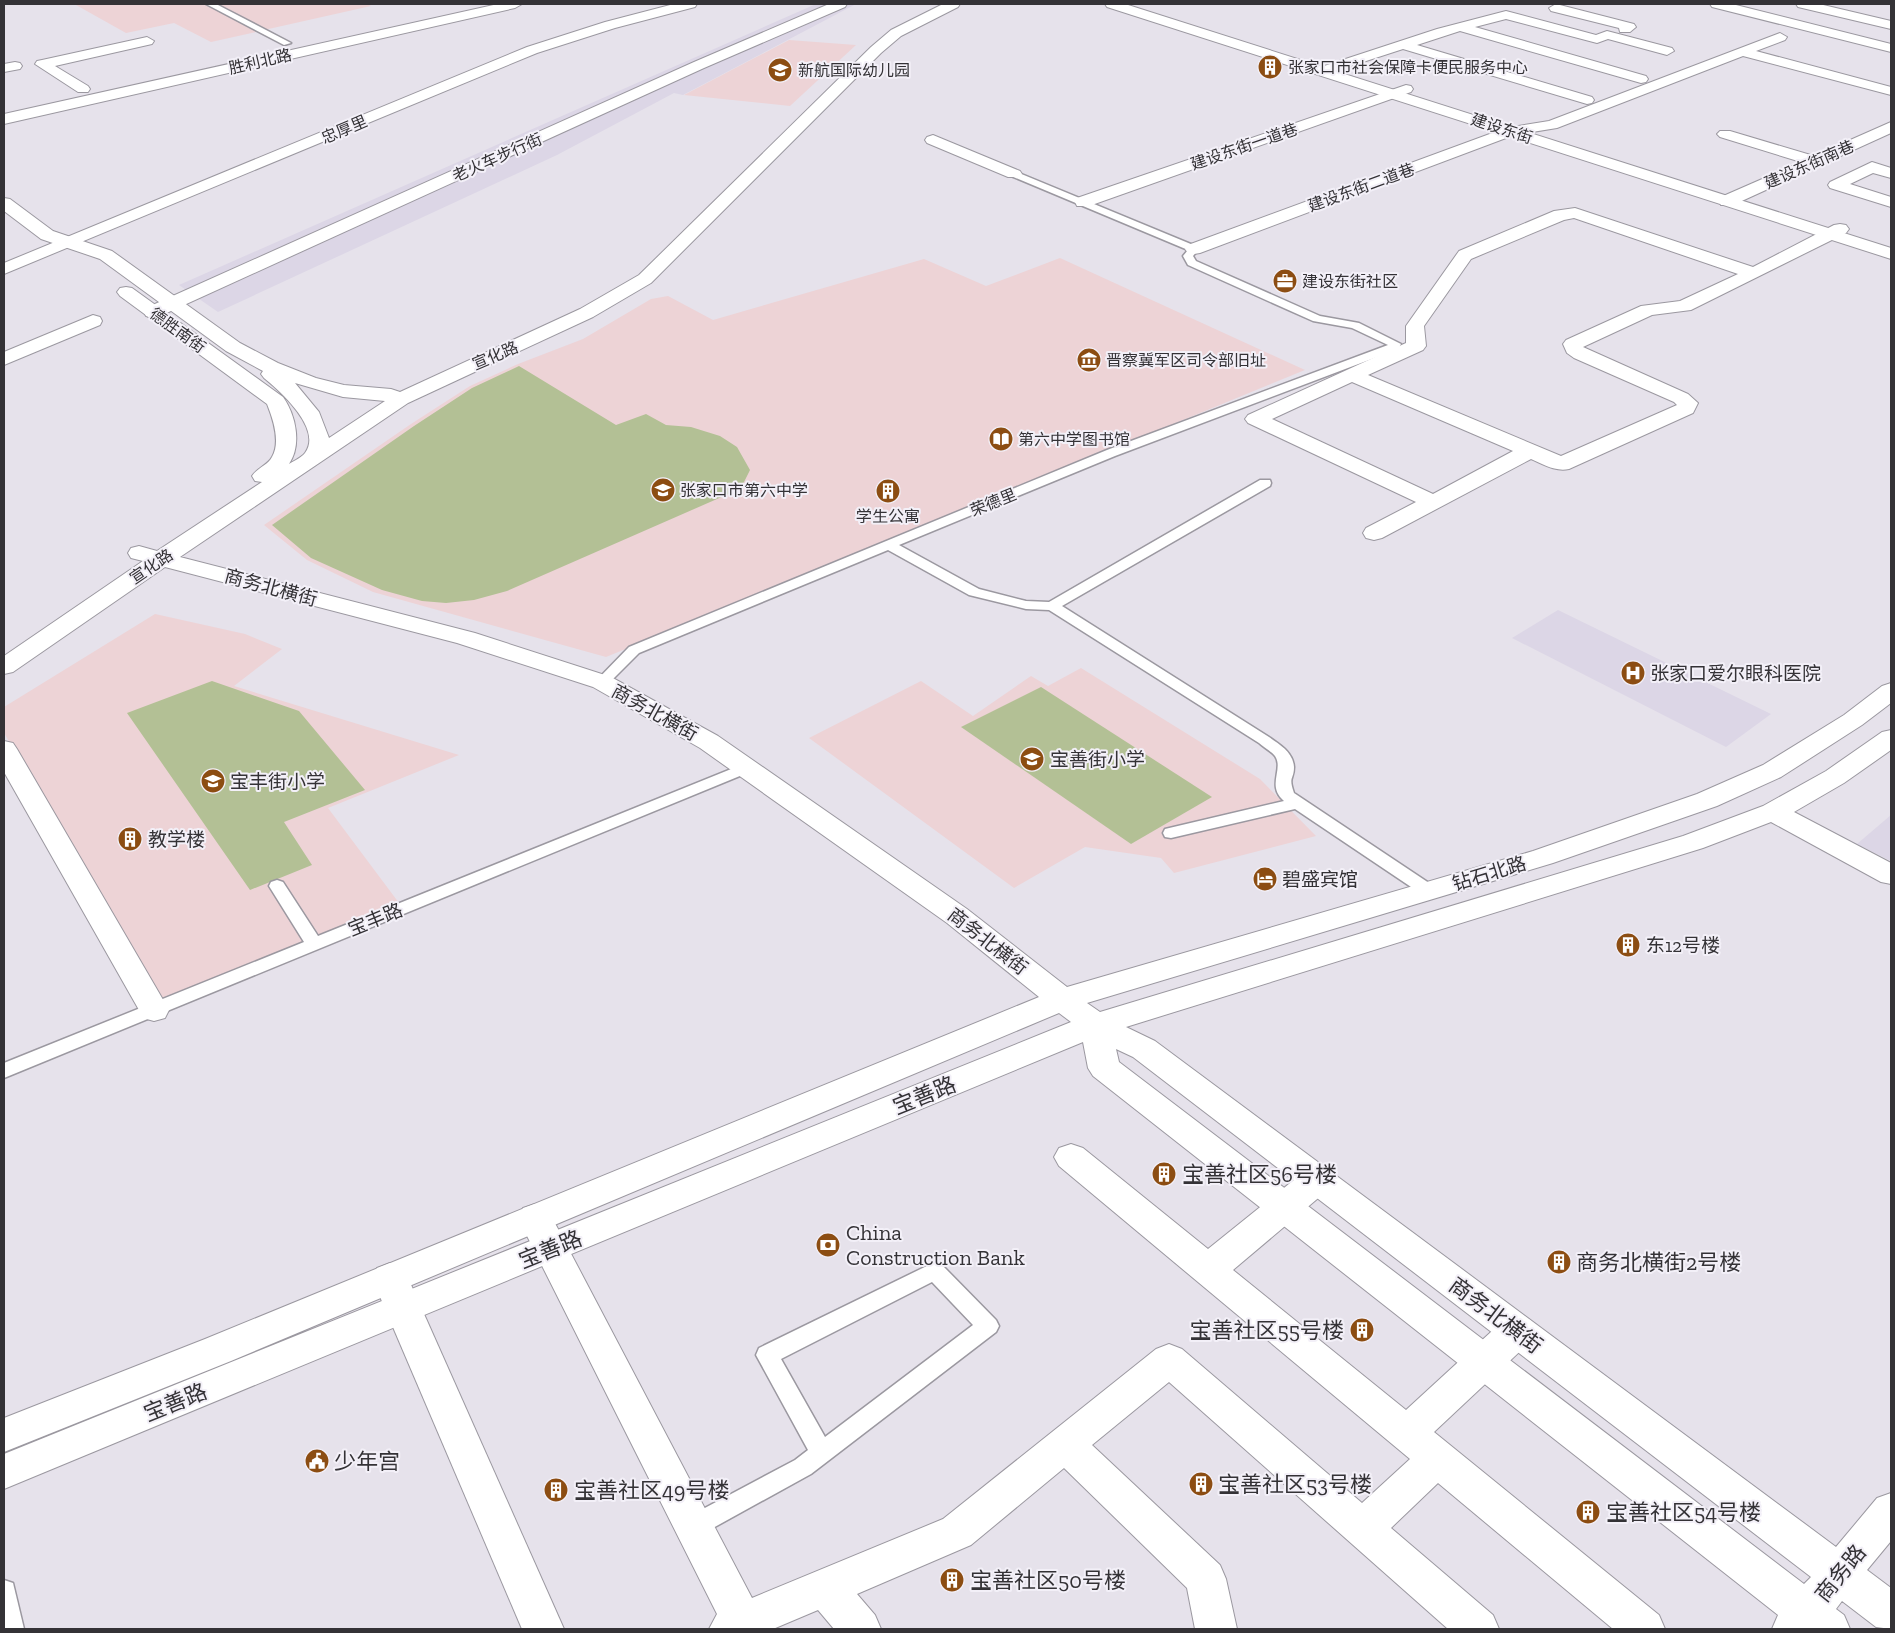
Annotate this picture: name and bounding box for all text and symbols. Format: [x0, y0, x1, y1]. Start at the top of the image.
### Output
street label: 胜利北路 [227, 45, 293, 78]
building icon: 张家口市社会保障卡便民服务中心 [1257, 54, 1283, 80]
school or university icon: 新航国际幼儿园 [767, 57, 793, 83]
place label: 张家口市社会保障卡便民服务中心 [1288, 58, 1528, 77]
place label: 新航国际幼儿园 [798, 61, 910, 80]
street label: 建设东街 [1468, 110, 1535, 147]
street label: 忠厚里 [318, 111, 370, 148]
street label: 建设东街一道巷 [1188, 119, 1300, 174]
street label: 老火车步行街 [449, 129, 545, 186]
street label: 建设东街南巷 [1761, 136, 1857, 193]
street label: 建设东街二道巷 [1305, 159, 1417, 216]
office icon: 建设东街社区 [1272, 268, 1298, 294]
place label: 建设东街社区 [1302, 272, 1398, 291]
street label: 德胜南街 [146, 304, 209, 357]
street label: 宣化路 [469, 337, 521, 374]
museum icon: 晋察冀军区司令部旧址 [1076, 347, 1102, 373]
place label: 晋察冀军区司令部旧址 [1106, 351, 1266, 370]
library icon: 第六中学图书馆 [988, 426, 1014, 452]
place label: 第六中学图书馆 [1018, 430, 1130, 449]
school or university icon: 张家口市第六中学 [650, 477, 676, 503]
building icon: 学生公寓 [875, 478, 901, 504]
place label: 张家口市第六中学 [680, 481, 808, 500]
street label: 荣德里 [967, 485, 1019, 520]
place label: 学生公寓 [856, 507, 920, 526]
street label: 宣化路 [126, 545, 176, 588]
street label: 商务北横街 [222, 564, 320, 611]
hospital icon: 张家口爱尔眼科医院 [1620, 660, 1646, 686]
place label: 张家口爱尔眼科医院 [1650, 662, 1821, 685]
street label: 商务北横街 [608, 679, 702, 746]
school or university icon: 宝善街小学 [1019, 746, 1045, 772]
place label: 宝善街小学 [1050, 748, 1145, 771]
school or university icon: 宝丰街小学 [200, 768, 226, 794]
place label: 宝丰街小学 [230, 770, 325, 793]
building icon: 教学楼 [117, 826, 143, 852]
place label: 教学楼 [148, 828, 205, 851]
street label: 钻石北路 [1449, 851, 1529, 896]
hotel icon: 碧盛宾馆 [1252, 866, 1278, 892]
place label: 碧盛宾馆 [1282, 868, 1358, 891]
street label: 宝丰路 [344, 898, 406, 941]
street label: 商务北横街 [943, 903, 1032, 980]
building icon: 东12号楼 [1615, 932, 1641, 958]
place label: 东12号楼 [1646, 934, 1720, 957]
street label: 宝善路 [889, 1071, 960, 1120]
building icon: 宝善社区56号楼 [1151, 1161, 1177, 1187]
place label: 宝善社区56号楼 [1182, 1161, 1337, 1188]
place label: China Construction Bank [846, 1219, 1025, 1271]
street label: 宝善路 [515, 1225, 586, 1274]
bank icon: China Construction Bank [815, 1232, 841, 1258]
building icon: 商务北横街2号楼 [1546, 1249, 1572, 1275]
place label: 商务北横街2号楼 [1576, 1249, 1741, 1276]
street label: 商务北横街 [1444, 1272, 1548, 1359]
place label: 宝善社区55号楼 [1189, 1317, 1344, 1344]
building icon: 宝善社区55号楼 [1349, 1317, 1375, 1343]
street label: 宝善路 [140, 1378, 211, 1427]
public building icon: 少年宫 [304, 1448, 330, 1474]
place label: 少年宫 [334, 1448, 400, 1475]
building icon: 宝善社区53号楼 [1188, 1471, 1214, 1497]
place label: 宝善社区53号楼 [1218, 1471, 1372, 1498]
building icon: 宝善社区49号楼 [543, 1477, 569, 1503]
place label: 宝善社区49号楼 [574, 1477, 730, 1504]
building icon: 宝善社区54号楼 [1575, 1499, 1601, 1525]
place label: 宝善社区54号楼 [1606, 1499, 1761, 1526]
street label: 商务路 [1809, 1539, 1872, 1607]
building icon: 宝善社区50号楼 [939, 1567, 965, 1593]
place label: 宝善社区50号楼 [970, 1567, 1126, 1594]

